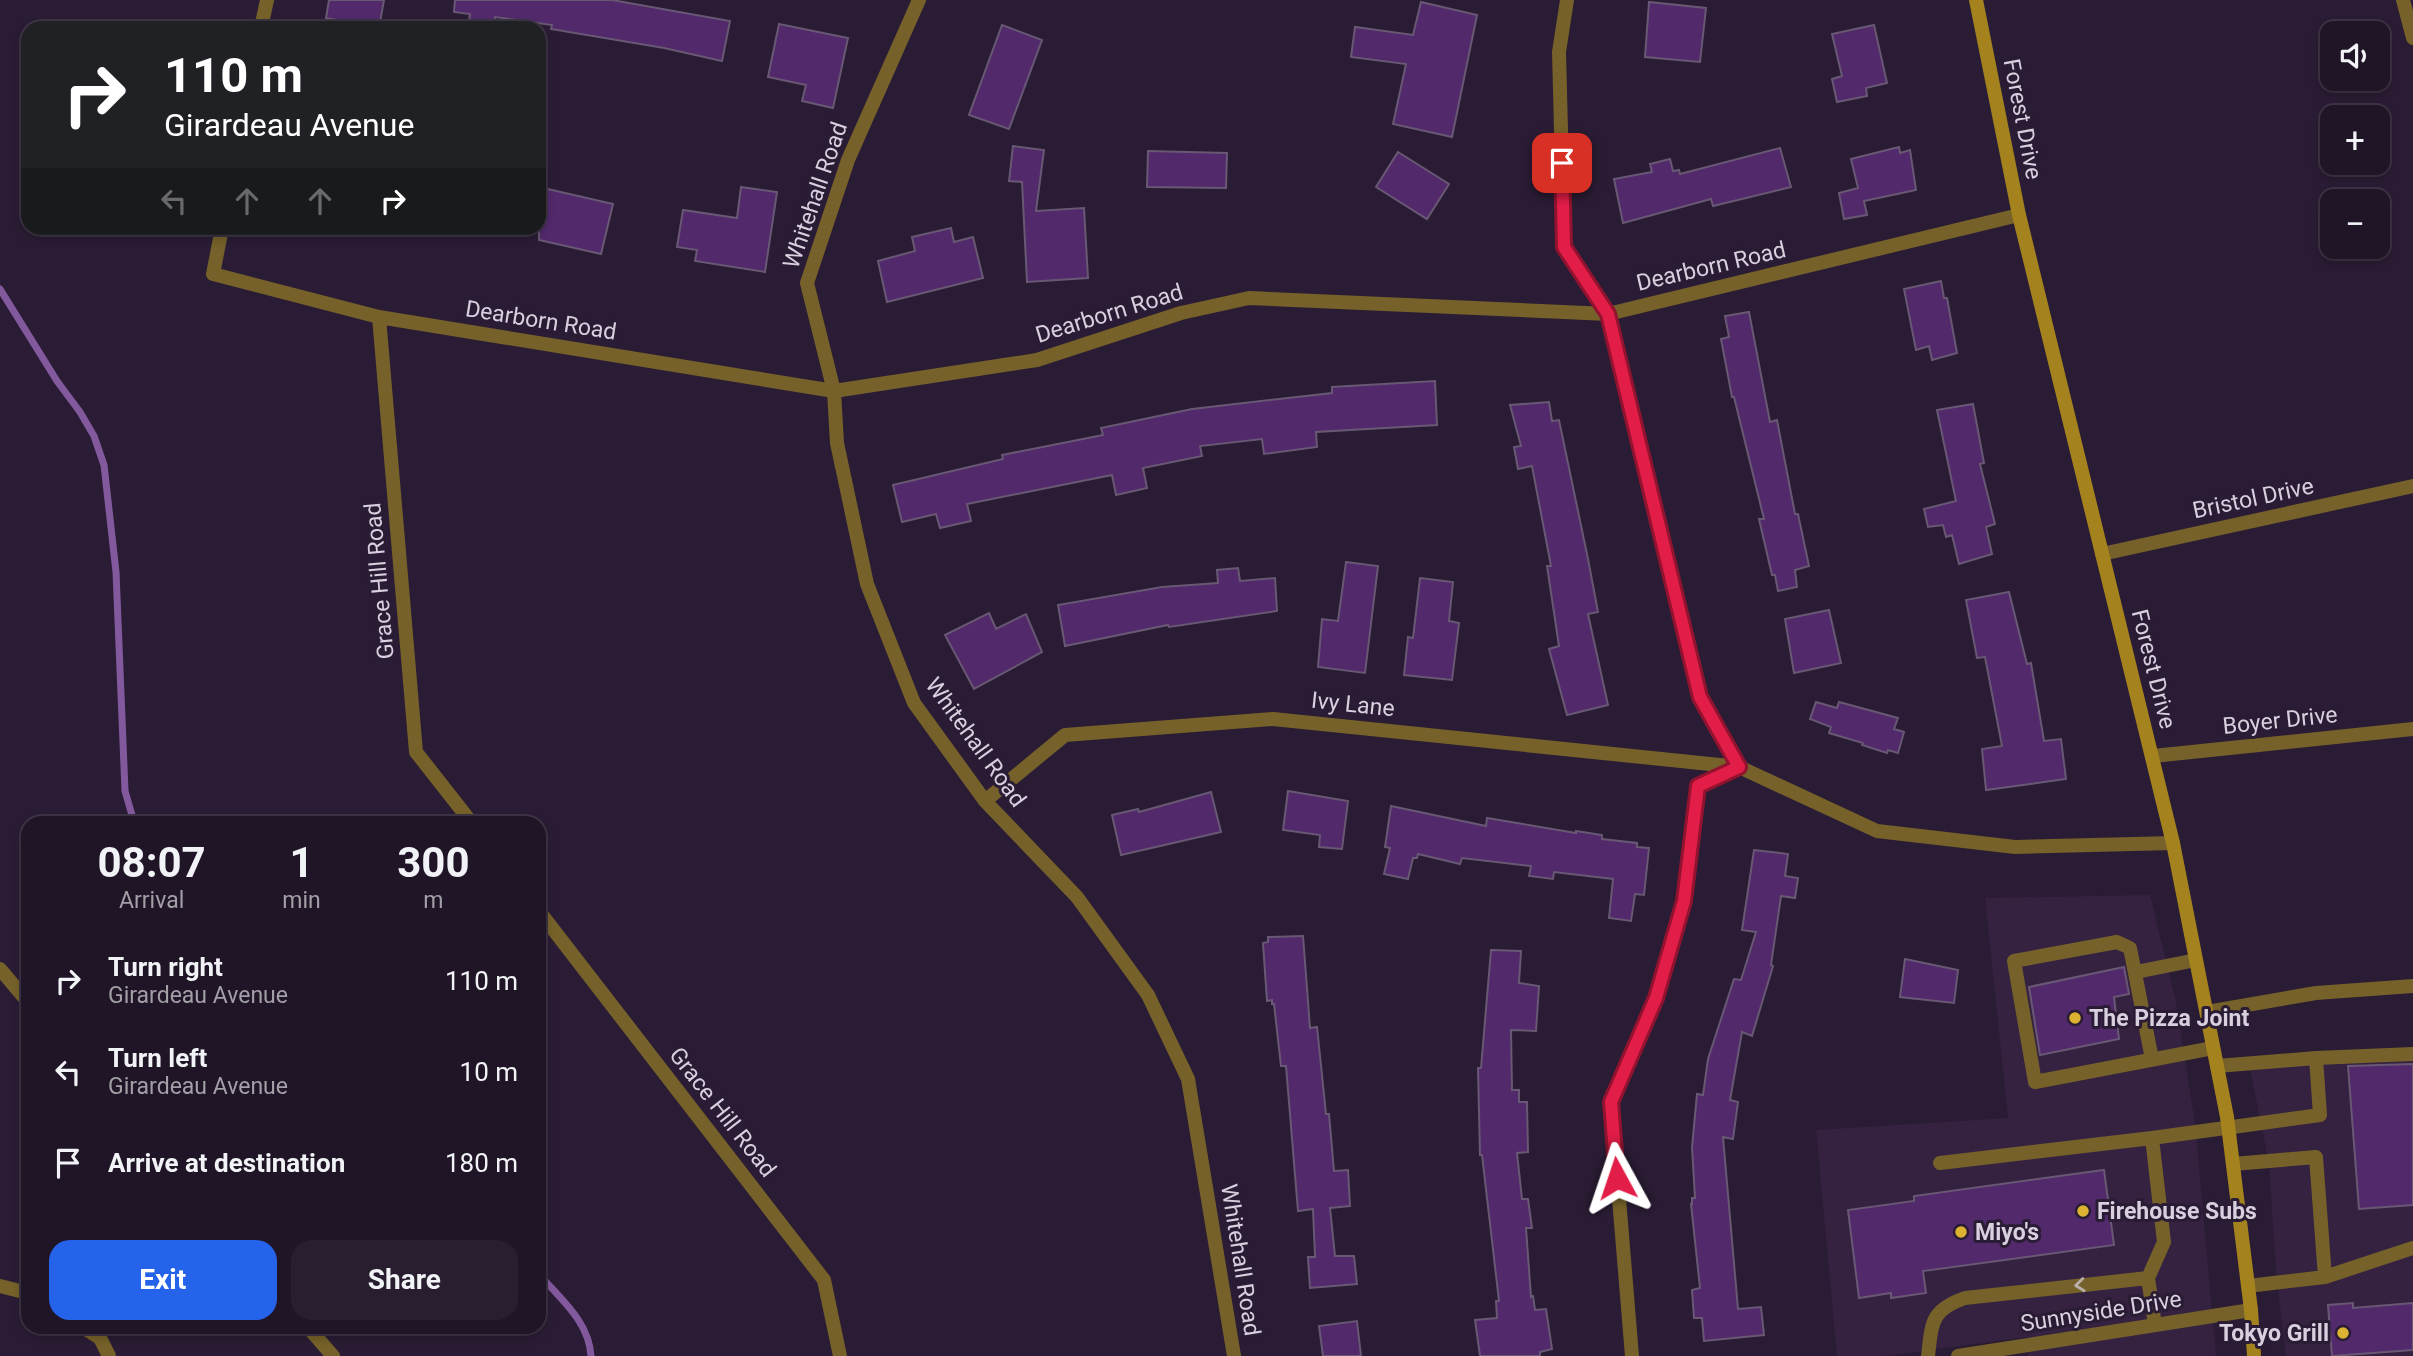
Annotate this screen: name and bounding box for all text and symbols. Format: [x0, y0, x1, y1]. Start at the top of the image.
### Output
map controls [2320, 21, 2390, 259]
button: sound [2320, 21, 2390, 91]
text: 110 m [164, 47, 303, 104]
icon: right [49, 49, 140, 140]
street label: Forest Drive [1998, 57, 2047, 182]
button: + [2320, 105, 2390, 175]
text: Girardeau Avenue [164, 106, 414, 144]
street label: Whitehall Road [778, 118, 853, 272]
pin [1532, 133, 1592, 193]
icon: arrive [1543, 144, 1581, 182]
icon: left [155, 182, 193, 220]
icon: ahead [228, 182, 266, 220]
icon: ahead [301, 182, 339, 220]
icon: right [374, 182, 412, 220]
button: − [2320, 189, 2390, 259]
street label: Dearborn Road [1634, 236, 1788, 297]
street label: Dearborn Road [1032, 278, 1186, 349]
street label: Dearborn Road [463, 295, 618, 346]
street label: Bristol Drive [2190, 472, 2316, 524]
street label: Grace Hill Road [359, 502, 400, 660]
street label: Forest Drive [2126, 607, 2181, 732]
street label: Whitehall Road [920, 672, 1032, 812]
street label: Ivy Lane [1310, 687, 1396, 722]
street label: Boyer Drive [2221, 701, 2339, 740]
text: 08:07 [98, 838, 206, 887]
text: 1 [289, 838, 314, 887]
text: 300 [397, 838, 470, 887]
text: Arrival [119, 887, 184, 914]
text: min [282, 887, 321, 914]
text: m [423, 887, 443, 914]
text: Turn right [108, 952, 223, 982]
icon: right [49, 962, 87, 1000]
text: 110 m [445, 966, 518, 996]
text: Girardeau Avenue [108, 982, 288, 1009]
place label: The Pizza Joint [2089, 1005, 2249, 1032]
marker: The Pizza Joint [2067, 1010, 2083, 1026]
street label: Grace Hill Road [664, 1042, 782, 1183]
text: Turn left [108, 1043, 207, 1073]
icon: left [49, 1053, 87, 1091]
text: 10 m [460, 1057, 518, 1087]
text: Girardeau Avenue [108, 1073, 288, 1100]
position arrow [1580, 1141, 1654, 1215]
icon: arrive [49, 1144, 87, 1182]
text: Arrive at destination [108, 1148, 345, 1178]
text: 180 m [445, 1148, 518, 1178]
street label: Whitehall Road [1215, 1182, 1266, 1338]
place label: Firehouse Subs [2097, 1198, 2257, 1225]
marker: Firehouse Subs [2075, 1203, 2091, 1219]
place label: Miyo's [1975, 1219, 2039, 1246]
marker: Miyo's [1953, 1224, 1969, 1240]
button: Exit [49, 1240, 277, 1320]
button: Share [291, 1240, 518, 1320]
one-way arrow [2074, 1278, 2086, 1293]
street label: Sunnyside Drive [2019, 1285, 2184, 1338]
place label: Tokyo Grill [2219, 1320, 2329, 1347]
marker: Tokyo Grill [2335, 1325, 2351, 1341]

